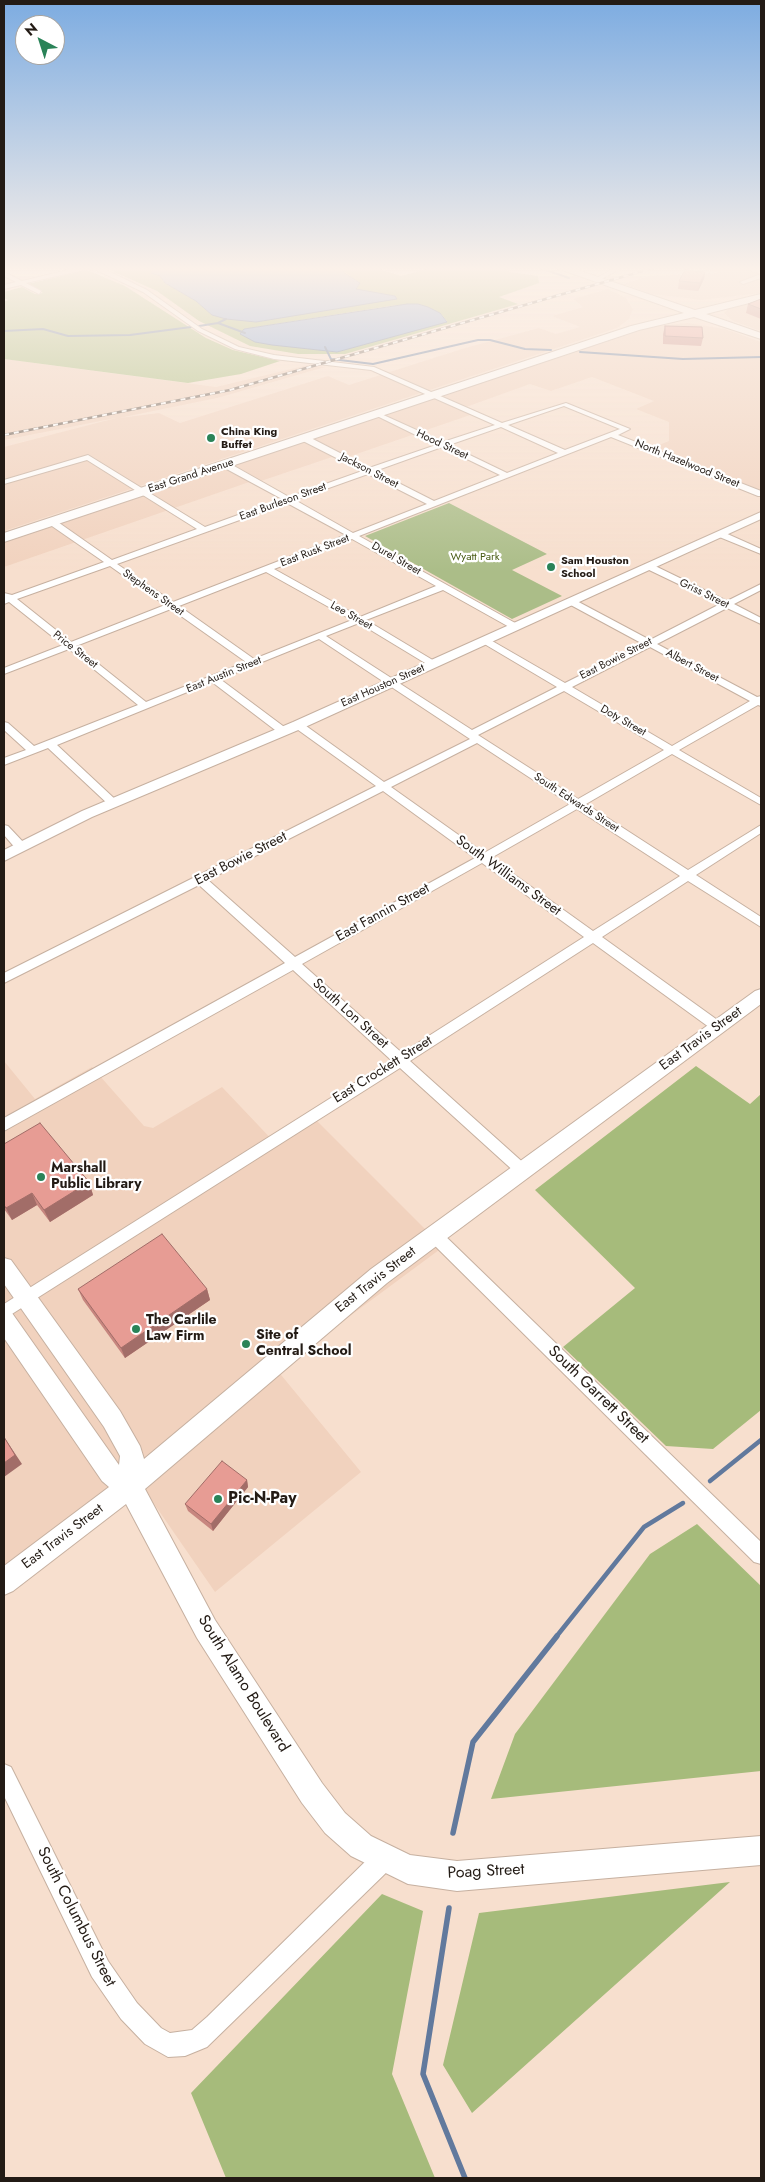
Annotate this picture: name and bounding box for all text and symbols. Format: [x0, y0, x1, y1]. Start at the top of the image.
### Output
north arrow [15, 15, 65, 65]
text: N [20, 18, 42, 41]
place label: China King Buffet [221, 425, 277, 451]
street label: Hood Street [414, 427, 470, 463]
marker: China King Buffet [205, 432, 217, 444]
street label: North Hazelwood Street [633, 437, 741, 491]
street label: Jackson Street [338, 451, 400, 491]
street label: East Grand Avenue [147, 456, 235, 496]
street label: East Burleson Street [238, 480, 328, 524]
street label: East Rusk Street [279, 532, 351, 570]
street label: Durel Street [369, 540, 423, 578]
park label: Wyatt Park [450, 550, 500, 564]
place label: Sam Houston School [561, 554, 629, 580]
marker: Sam Houston School [545, 561, 557, 573]
street label: Stephens Street [120, 567, 186, 619]
street label: Griss Street [677, 576, 731, 612]
street label: Lee Street [328, 599, 374, 633]
street label: Price Street [50, 629, 100, 671]
street label: East Bowie Street [578, 635, 654, 683]
street label: Albert Street [663, 647, 721, 685]
street label: East Austin Street [185, 654, 263, 696]
street label: East Houston Street [339, 662, 427, 710]
street label: Doty Street [598, 703, 648, 739]
street label: South Edwards Street [531, 771, 621, 835]
street label: East Bowie Street [192, 829, 290, 889]
street label: South Williams Street [452, 832, 564, 920]
street label: East Fannin Street [333, 880, 433, 946]
street label: South Lon Street [309, 975, 391, 1053]
street label: East Travis Street [657, 1004, 745, 1074]
street label: East Crockett Street [330, 1033, 436, 1107]
place label: Marshall Public Library [51, 1161, 142, 1194]
marker: Marshall Public Library [35, 1171, 47, 1183]
street label: East Travis Street [332, 1243, 420, 1317]
place label: The Carlile Law Firm [146, 1313, 217, 1345]
marker: The Carlile Law Firm [130, 1323, 142, 1335]
place label: Site of Central School [256, 1328, 352, 1360]
marker: Site of Central School [240, 1338, 252, 1350]
street label: South Garrett Street [544, 1342, 652, 1448]
place label: Pic-N-Pay [228, 1489, 296, 1509]
marker: Pic-N-Pay [212, 1493, 224, 1505]
street label: East Travis Street [19, 1501, 107, 1573]
street label: South Alamo Boulevard [193, 1612, 293, 1756]
street label: South Columbus Street [32, 1844, 120, 1990]
street label: Poag Street [447, 1860, 525, 1884]

